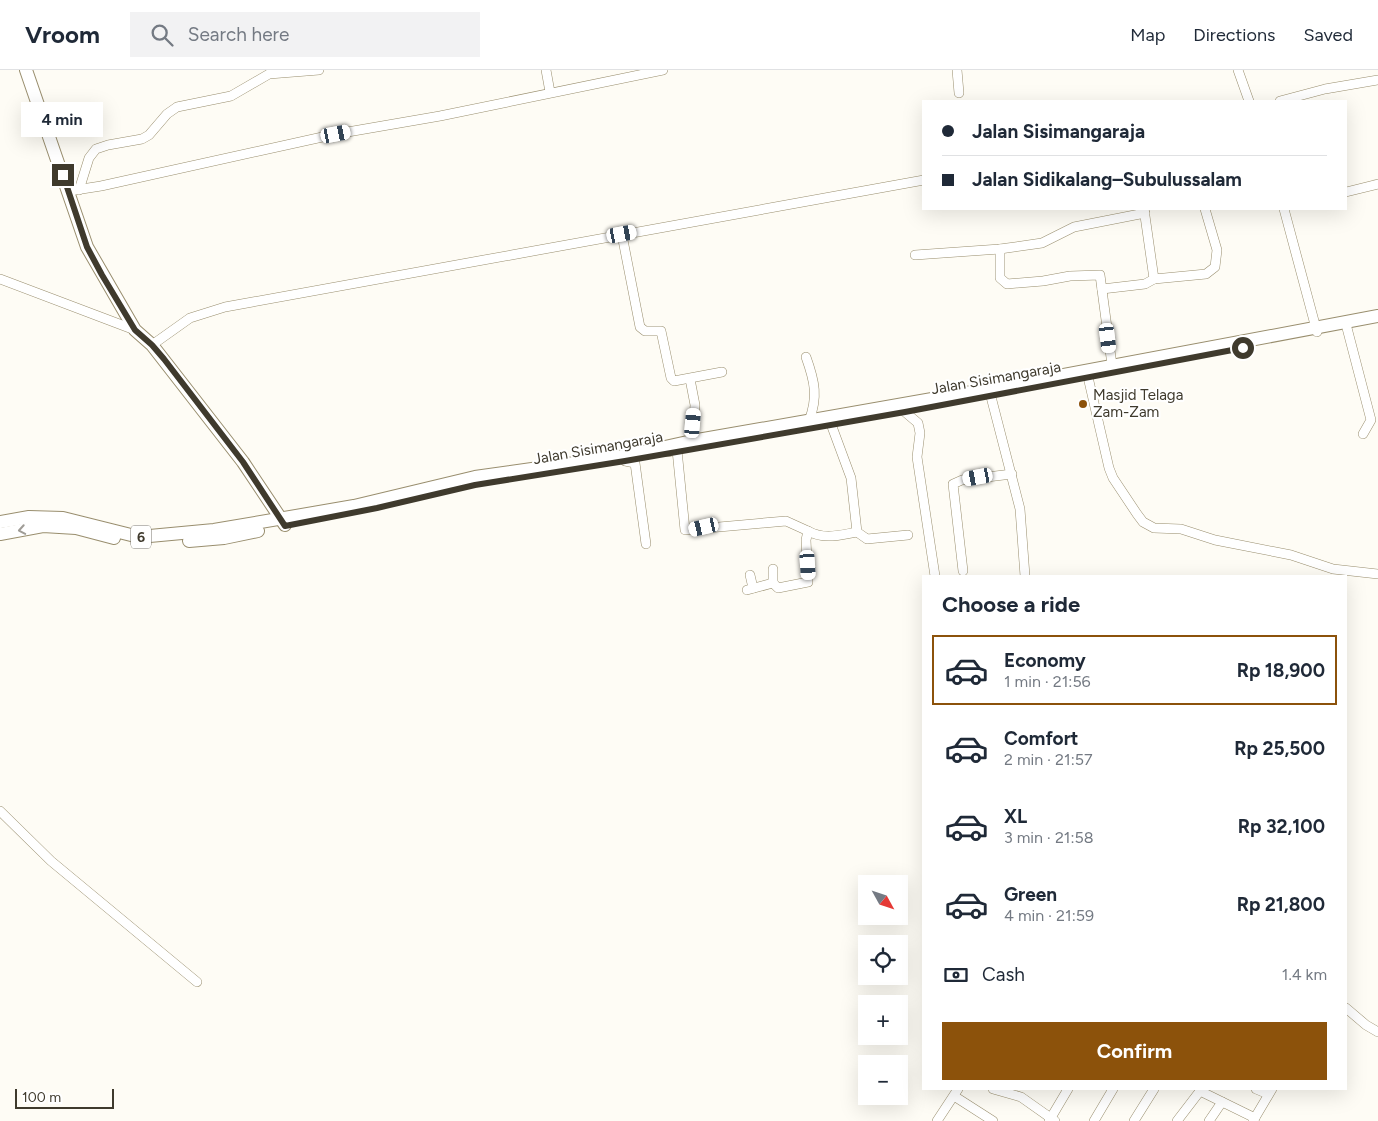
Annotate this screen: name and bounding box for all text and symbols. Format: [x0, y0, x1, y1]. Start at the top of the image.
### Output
search box [130, 12, 480, 57]
text: Vroom [25, 20, 100, 49]
icon: search [148, 21, 176, 49]
text: Search here [188, 23, 289, 46]
text: Map [1130, 24, 1165, 46]
text: Directions [1193, 24, 1275, 46]
text: Saved [1303, 24, 1353, 46]
callout: 4 min [22, 102, 104, 138]
text: 4 min [41, 110, 83, 129]
text: Jalan Sisimangaraja [972, 120, 1145, 143]
car [319, 124, 352, 144]
route end [52, 164, 74, 186]
text: Jalan Sidikalang–Subulussalam [972, 168, 1242, 191]
car [605, 224, 638, 244]
car [1098, 322, 1117, 354]
route start [1232, 337, 1254, 359]
street label: Jalan Sisimangaraja [930, 358, 1062, 398]
place label: Masjid Telaga Zam-Zam [1093, 386, 1183, 421]
marker: Masjid Telaga Zam-Zam [1077, 398, 1089, 410]
car [684, 407, 701, 439]
street label: Jalan Sisimangaraja [532, 428, 664, 468]
car [961, 467, 994, 487]
car [687, 516, 720, 538]
one-way arrow [18, 524, 26, 534]
road number: 6 [131, 526, 151, 548]
car [799, 550, 816, 580]
text: Choose a ride [942, 591, 1080, 618]
icon: car [944, 648, 989, 693]
text: Economy [1004, 649, 1086, 672]
text: Rp 18,900 [1237, 659, 1325, 682]
text: 1 min · 21:56 [1004, 672, 1091, 691]
icon: car [944, 726, 989, 771]
text: Comfort [1004, 727, 1079, 750]
text: Rp 25,500 [1234, 737, 1325, 760]
text: 2 min · 21:57 [1004, 750, 1093, 769]
icon: car [944, 804, 989, 849]
text: XL [1004, 805, 1027, 828]
text: Rp 32,100 [1238, 815, 1325, 838]
text: 3 min · 21:58 [1004, 828, 1094, 847]
north arrow [858, 875, 908, 925]
map controls [858, 875, 908, 1105]
icon: car [944, 882, 989, 927]
text: Green [1004, 883, 1057, 906]
text: Rp 21,800 [1237, 893, 1325, 916]
text: 4 min · 21:59 [1004, 906, 1094, 925]
button: locate [858, 935, 908, 985]
icon: cash [942, 961, 970, 989]
text: Cash [982, 963, 1025, 986]
text: 1.4 km [1282, 965, 1327, 984]
button: + [858, 995, 908, 1045]
button: Confirm [942, 1022, 1327, 1080]
button: − [858, 1055, 908, 1105]
scale bar [15, 1086, 114, 1109]
text: 100 m [22, 1089, 61, 1106]

